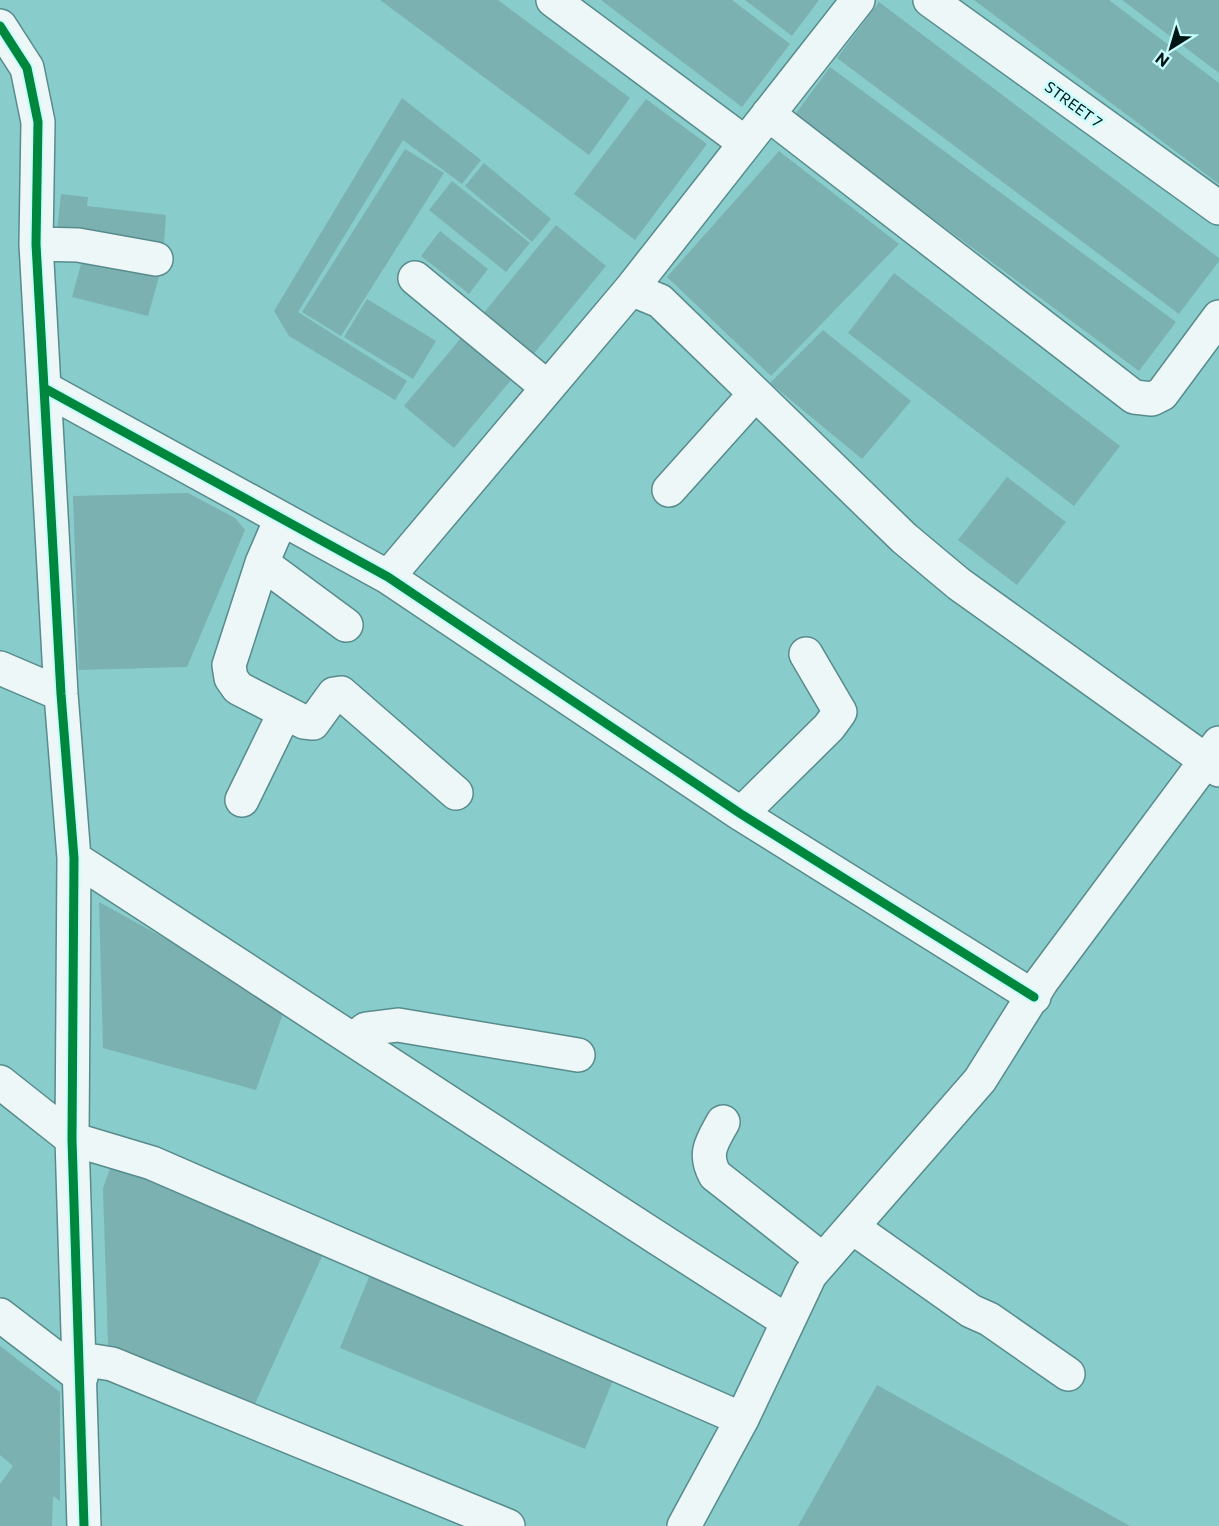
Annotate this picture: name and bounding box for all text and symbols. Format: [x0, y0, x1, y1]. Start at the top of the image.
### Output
north arrow [1141, 18, 1201, 78]
text: N [1151, 49, 1172, 72]
street label: STREET 7 [1042, 77, 1106, 131]

